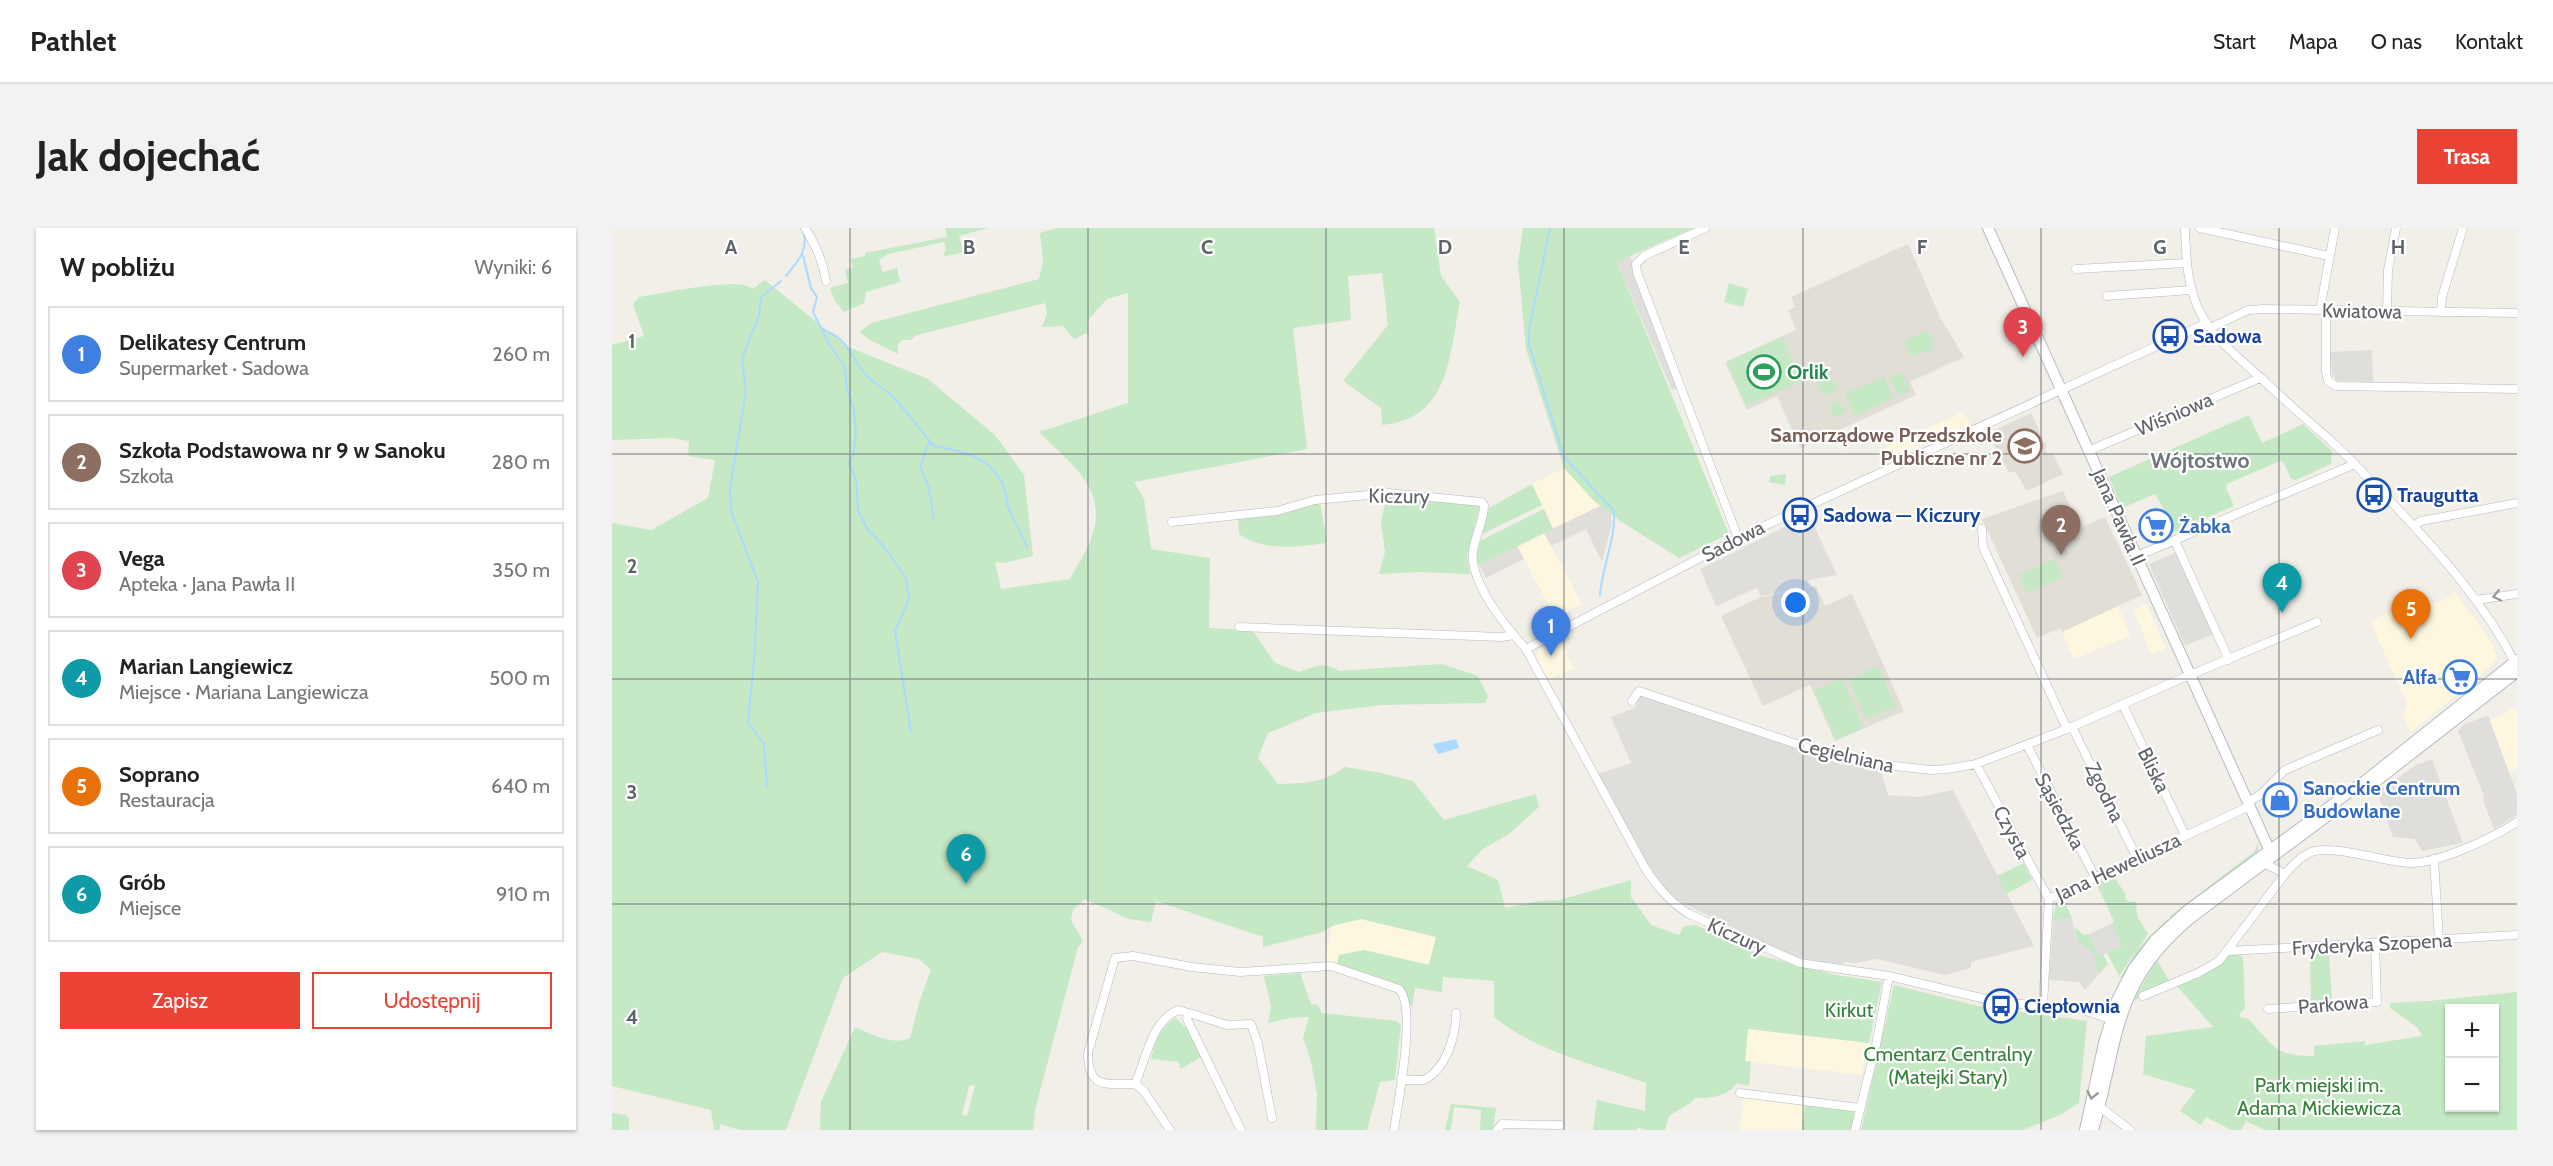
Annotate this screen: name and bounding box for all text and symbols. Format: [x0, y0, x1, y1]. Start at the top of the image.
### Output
text: Pathlet [30, 24, 116, 58]
text: Start [2213, 29, 2256, 54]
text: Mapa [2289, 29, 2338, 54]
text: O nas [2371, 29, 2422, 54]
text: Kontakt [2455, 29, 2523, 54]
button: Trasa [2417, 129, 2517, 184]
text: Jak dojechać [36, 130, 260, 182]
text: A [725, 235, 738, 259]
text: B [963, 235, 975, 259]
text: C [1201, 235, 1213, 259]
text: D [1438, 235, 1452, 259]
text: E [1678, 235, 1690, 259]
text: F [1917, 235, 1928, 259]
text: G [2153, 235, 2167, 259]
text: H [2391, 235, 2405, 259]
text: W pobliżu [60, 251, 175, 283]
text: Wyniki: 6 [475, 255, 552, 279]
street label: Kwiatowa [2322, 298, 2403, 324]
pin: 3 [2004, 308, 2042, 357]
bus stop icon: Sadowa [2152, 318, 2188, 354]
place label: Sadowa [2193, 324, 2262, 348]
text: Delikatesy Centrum [119, 329, 306, 356]
text: 1 [628, 329, 636, 353]
text: 1 [78, 342, 85, 366]
text: 260 m [492, 342, 550, 366]
sports icon: Orlik [1746, 354, 1782, 390]
text: Supermarket · Sadowa [119, 356, 309, 380]
place label: Orlik [1787, 360, 1829, 384]
street label: Wiśniowa [2132, 387, 2217, 441]
place label: Samorządowe Przedszkole Publiczne nr 2 [1770, 423, 2002, 470]
school or university icon: Samorządowe Przedszkole Publiczne nr 2 [2007, 428, 2043, 464]
text: Szkoła Podstawowa nr 9 w Sanoku [119, 437, 446, 464]
district label: Wójtostwo [2151, 448, 2249, 473]
text: 2 [76, 450, 87, 474]
text: 280 m [491, 450, 550, 474]
text: Szkoła [119, 464, 174, 488]
street label: Jana Pawła II [2087, 464, 2151, 569]
bus stop icon: Traugutta [2356, 477, 2392, 513]
street label: Kiczury [1368, 483, 1430, 509]
place label: Traugutta [2397, 483, 2479, 507]
bus stop icon: Sadowa — Kiczury [1782, 497, 1818, 533]
place label: Sadowa — Kiczury [1823, 503, 1981, 527]
pin: 2 [2042, 506, 2080, 555]
supermarket icon: Żabka [2138, 508, 2174, 544]
place label: Żabka [2179, 514, 2231, 538]
street label: Sadowa [1698, 515, 1769, 567]
text: Vega [119, 545, 165, 572]
text: 2 [627, 554, 637, 578]
text: 3 [76, 558, 87, 582]
text: 350 m [492, 558, 550, 582]
pin: 4 [2262, 564, 2302, 613]
text: Apteka · Jana Pawła II [119, 572, 295, 596]
your location [1781, 588, 1810, 617]
one-way arrow [2492, 589, 2502, 602]
pin: 5 [2392, 590, 2430, 639]
pin: 1 [1532, 606, 1570, 656]
text: Marian Langiewicz [119, 653, 293, 680]
supermarket icon: Alfa [2442, 659, 2478, 695]
place label: Alfa [2403, 665, 2437, 689]
text: 4 [75, 666, 88, 690]
text: 500 m [489, 666, 550, 690]
text: Miejsce · Mariana Langiewicza [119, 680, 369, 704]
street label: Cegielniana [1796, 732, 1897, 778]
street label: Bliska [2133, 743, 2175, 797]
street label: Zgodna [2080, 758, 2130, 826]
text: Soprano [119, 761, 200, 788]
street label: Sąsiedzka [2030, 769, 2090, 854]
text: 5 [76, 774, 87, 798]
text: 640 m [491, 774, 550, 798]
place label: Sanockie Centrum Budowlane [2303, 776, 2461, 823]
text: 3 [627, 780, 637, 804]
shop icon: Sanockie Centrum Budowlane [2262, 782, 2298, 818]
text: Restauracja [119, 788, 215, 812]
street label: Czysta [1988, 801, 2036, 863]
street label: Jana Heweliusza [2051, 827, 2185, 907]
pin: 6 [946, 834, 986, 884]
text: Grób [119, 869, 166, 896]
text: 6 [76, 882, 87, 906]
text: 910 m [496, 882, 550, 906]
text: Miejsce [119, 896, 181, 920]
street label: Kiczury [1704, 913, 1770, 959]
street label: Fryderyka Szopena [2291, 928, 2453, 960]
button: Zapisz [60, 972, 300, 1029]
button: Udostępnij [312, 972, 552, 1029]
bus stop icon: Ciepłownia [1983, 988, 2019, 1024]
street label: Parkowa [2297, 989, 2370, 1019]
place label: Ciepłownia [2024, 994, 2120, 1018]
park label: Kirkut [1825, 998, 1874, 1022]
map controls [2445, 1004, 2499, 1112]
button: + [2445, 1004, 2499, 1058]
text: 4 [626, 1005, 638, 1029]
park label: Cmentarz Centralny (Matejki Stary) [1863, 1042, 2033, 1089]
button: − [2445, 1058, 2499, 1112]
park label: Park miejski im. Adama Mickiewicza [2237, 1073, 2401, 1120]
one-way arrow [2086, 1089, 2099, 1099]

